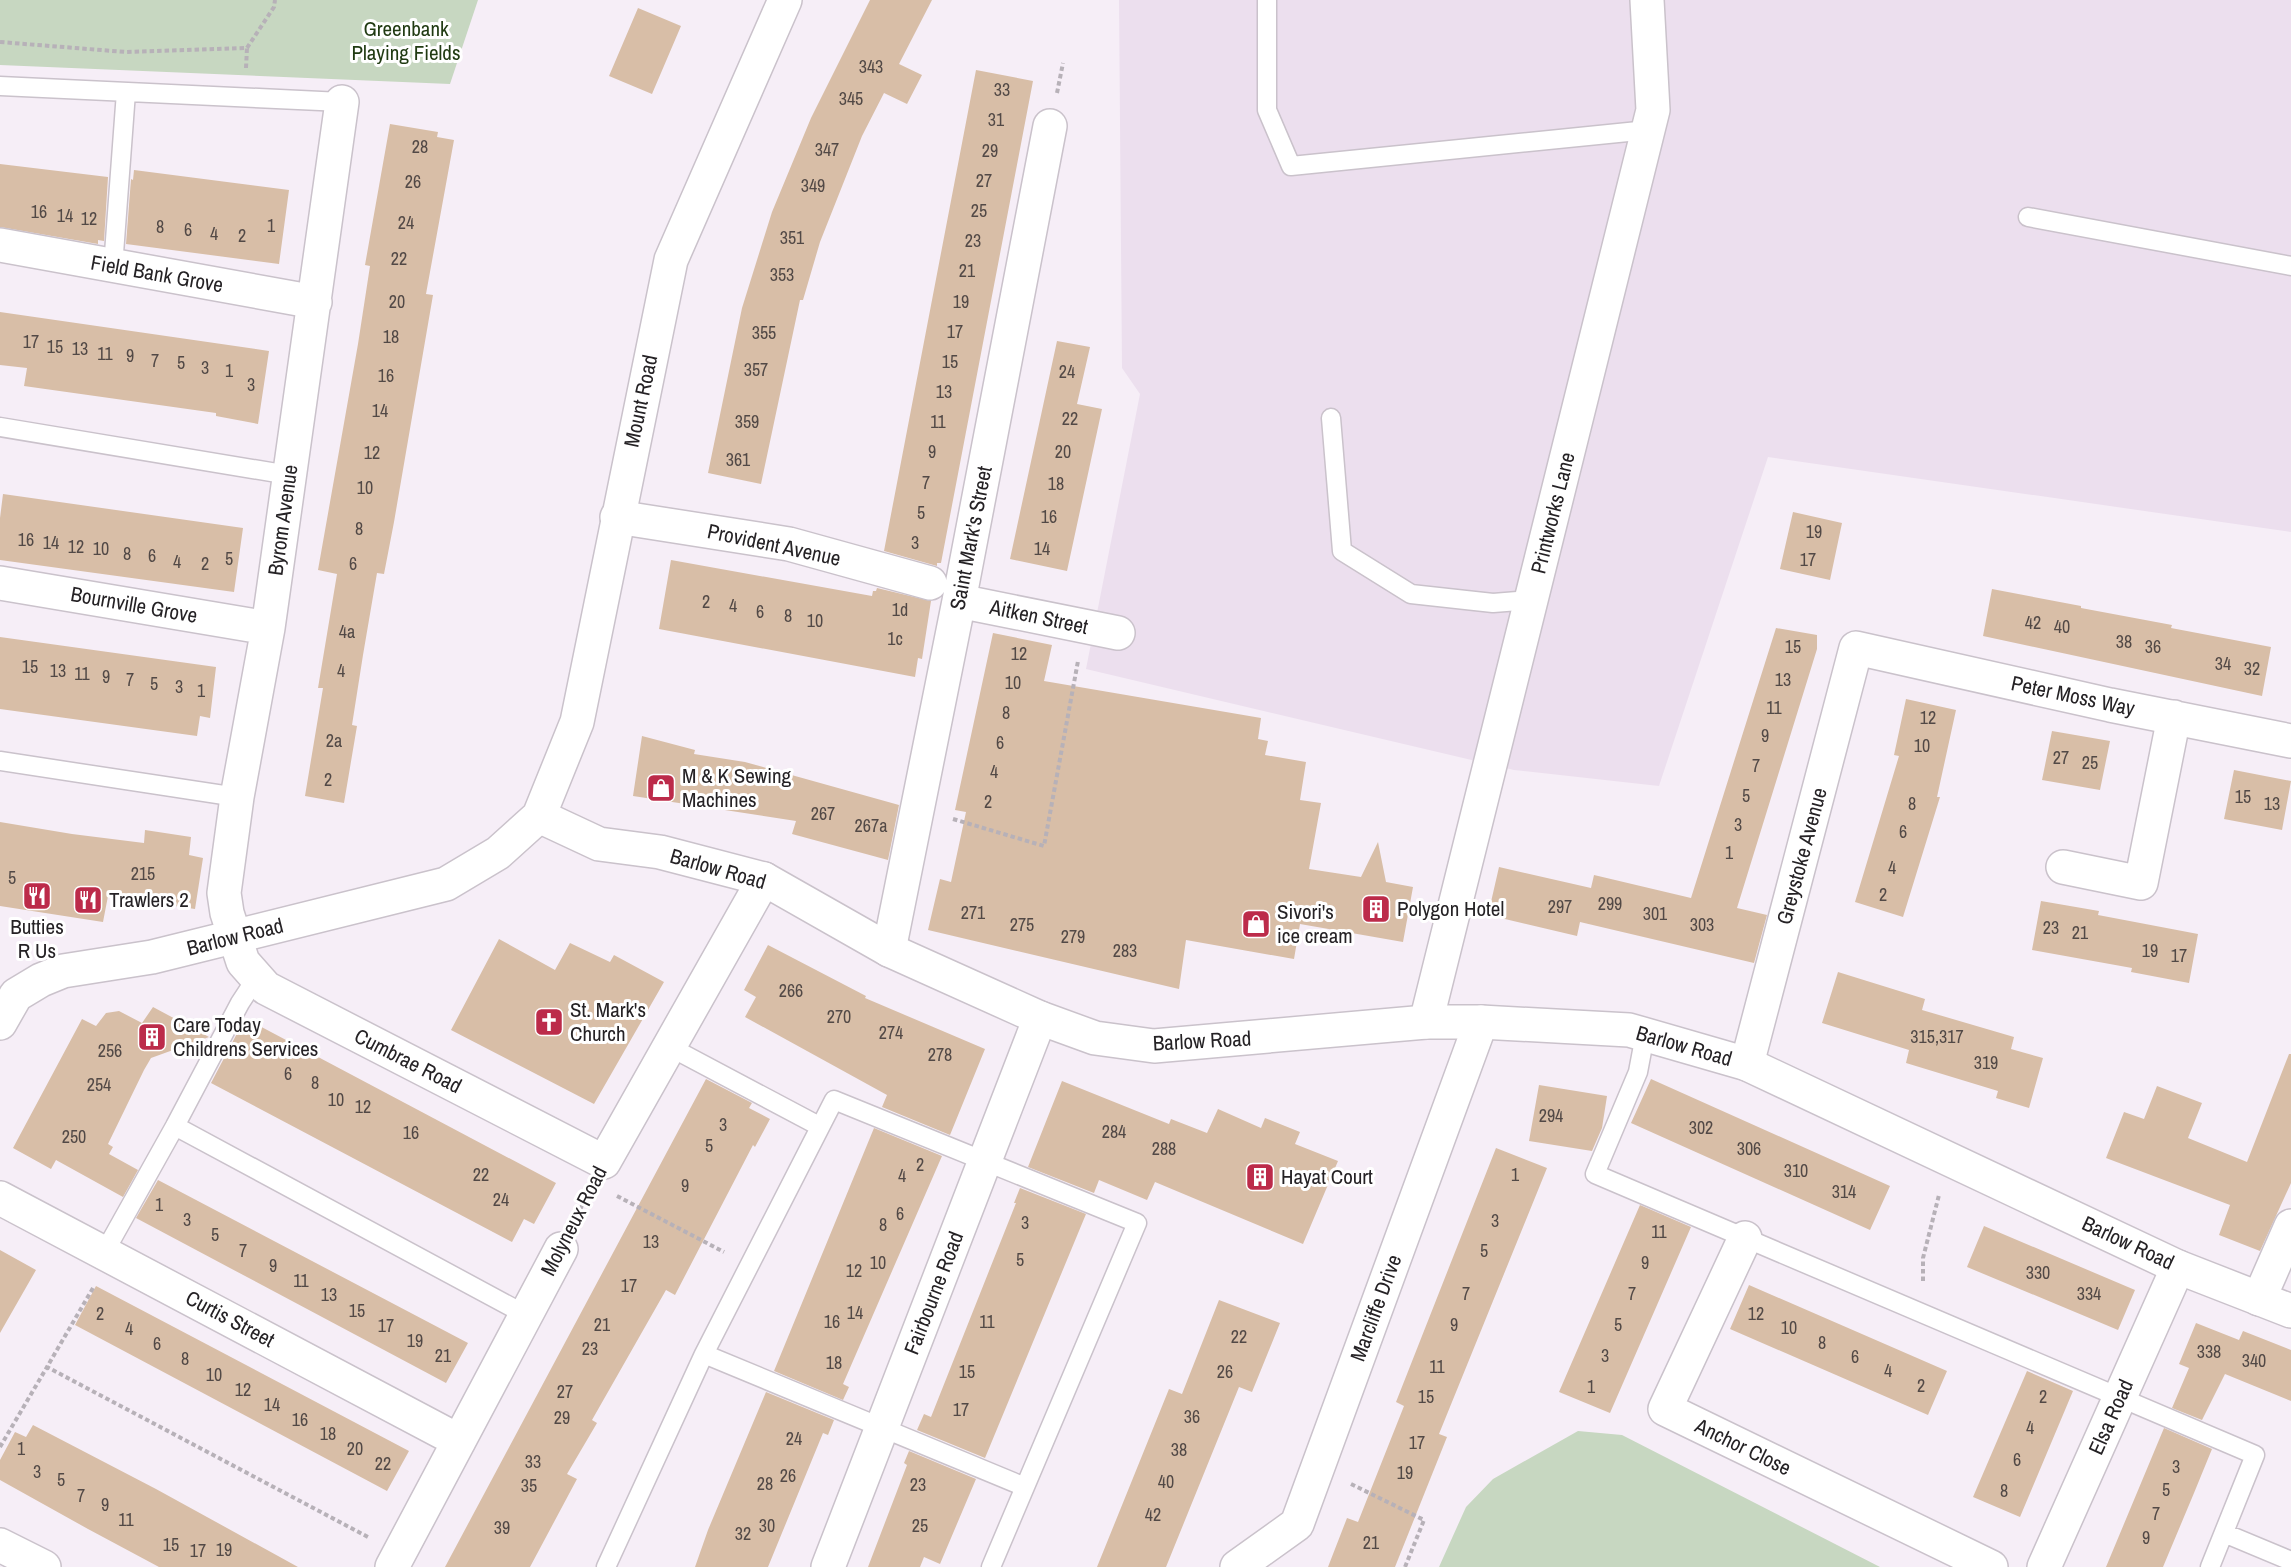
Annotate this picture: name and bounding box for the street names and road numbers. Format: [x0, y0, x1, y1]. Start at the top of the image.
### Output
street label: Field Bank Grove [89, 248, 226, 299]
street label: Mount Road [617, 352, 664, 450]
street label: Printworks Lane [1523, 449, 1582, 577]
street label: Byrom Avenue [260, 463, 305, 577]
street label: Saint Mark's Street [942, 463, 999, 612]
street label: Provident Avenue [705, 516, 843, 573]
street label: Bournville Grove [68, 579, 200, 630]
street label: Aitken Street [986, 592, 1091, 641]
street label: Peter Moss Way [2009, 668, 2138, 723]
street label: Greystoke Avenue [1769, 784, 1834, 927]
street label: Barlow Road [667, 841, 770, 896]
street label: Barlow Road [184, 911, 286, 963]
street label: Barlow Road [1633, 1018, 1736, 1073]
street label: Cumbrae Road [350, 1021, 467, 1100]
street label: Barlow Road [1152, 1023, 1252, 1058]
street label: Molyneux Road [533, 1161, 614, 1281]
street label: Barlow Road [2077, 1209, 2179, 1277]
street label: Fairbourne Road [897, 1227, 970, 1358]
street label: Marcliffe Drive [1343, 1250, 1408, 1365]
street label: Curtis Street [181, 1283, 280, 1354]
street label: Elsa Road [2081, 1375, 2140, 1459]
street label: Anchor Close [1690, 1410, 1796, 1482]

